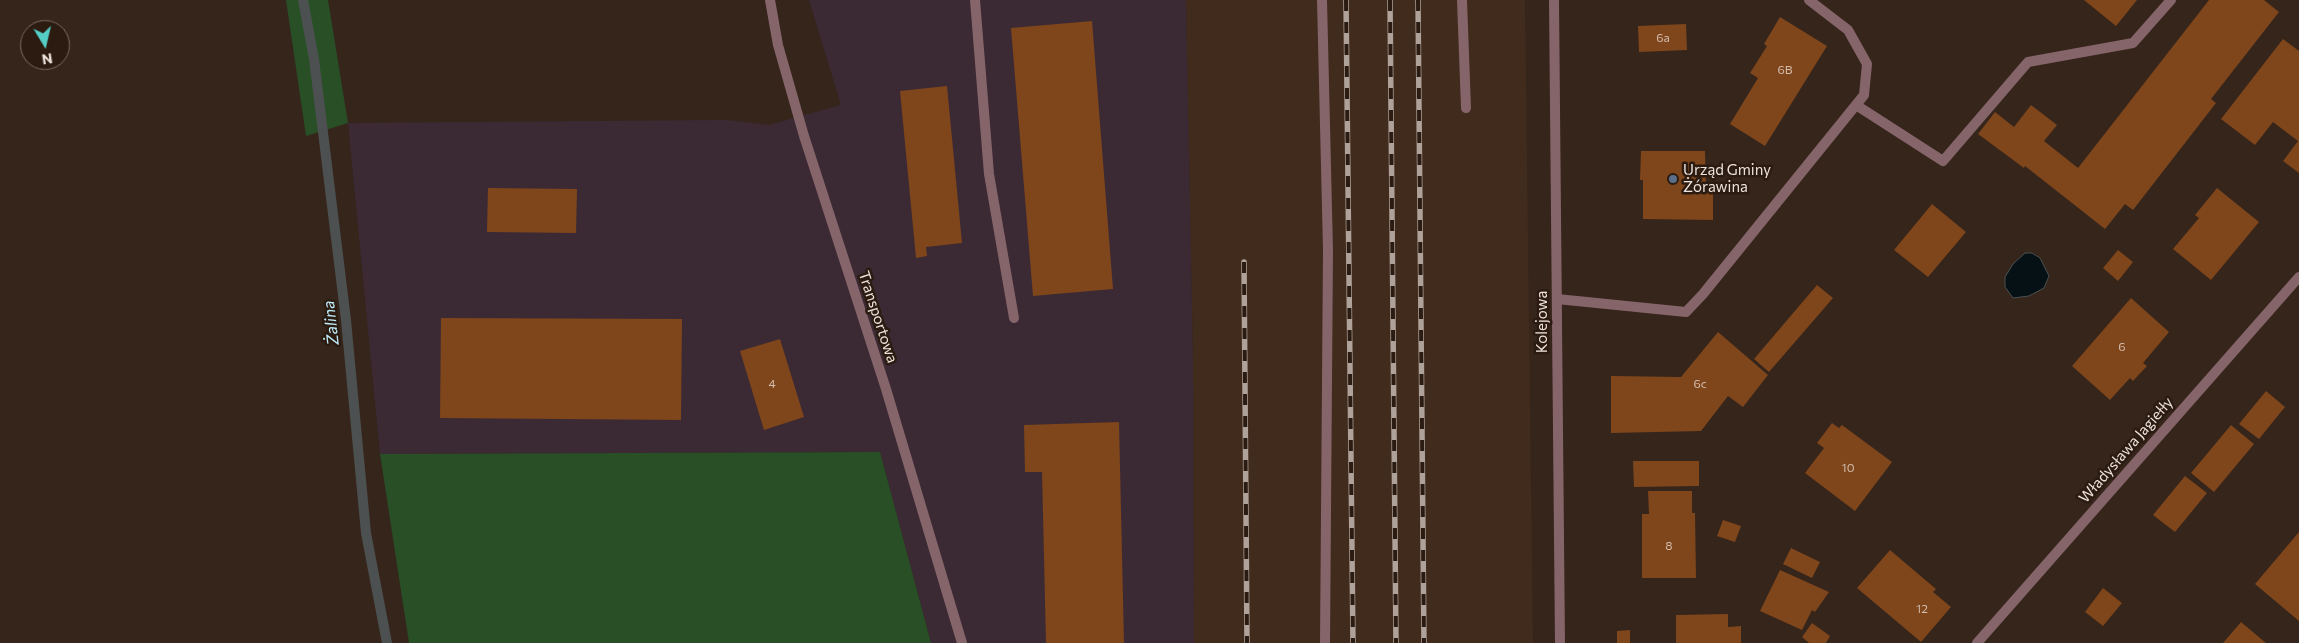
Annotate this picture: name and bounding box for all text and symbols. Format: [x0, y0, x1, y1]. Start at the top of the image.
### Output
north arrow [20, 20, 70, 70]
house number: 6a [1656, 31, 1670, 45]
text: N [41, 50, 54, 69]
house number: 6B [1777, 63, 1793, 77]
place label: Urząd Gminy Żórawina [1683, 161, 1771, 196]
marker: Urząd Gminy Żórawina [1667, 173, 1679, 185]
street label: Transportowa [855, 269, 901, 365]
street label: Kolejowa [1533, 291, 1551, 353]
water label: Żalina [319, 300, 343, 346]
house number: 6 [2118, 340, 2126, 354]
house number: 4 [768, 377, 776, 391]
house number: 6c [1693, 377, 1707, 391]
street label: Władysława Jagiełły [2075, 393, 2177, 507]
house number: 10 [1842, 461, 1854, 475]
house number: 8 [1665, 539, 1673, 553]
house number: 12 [1916, 602, 1928, 616]

